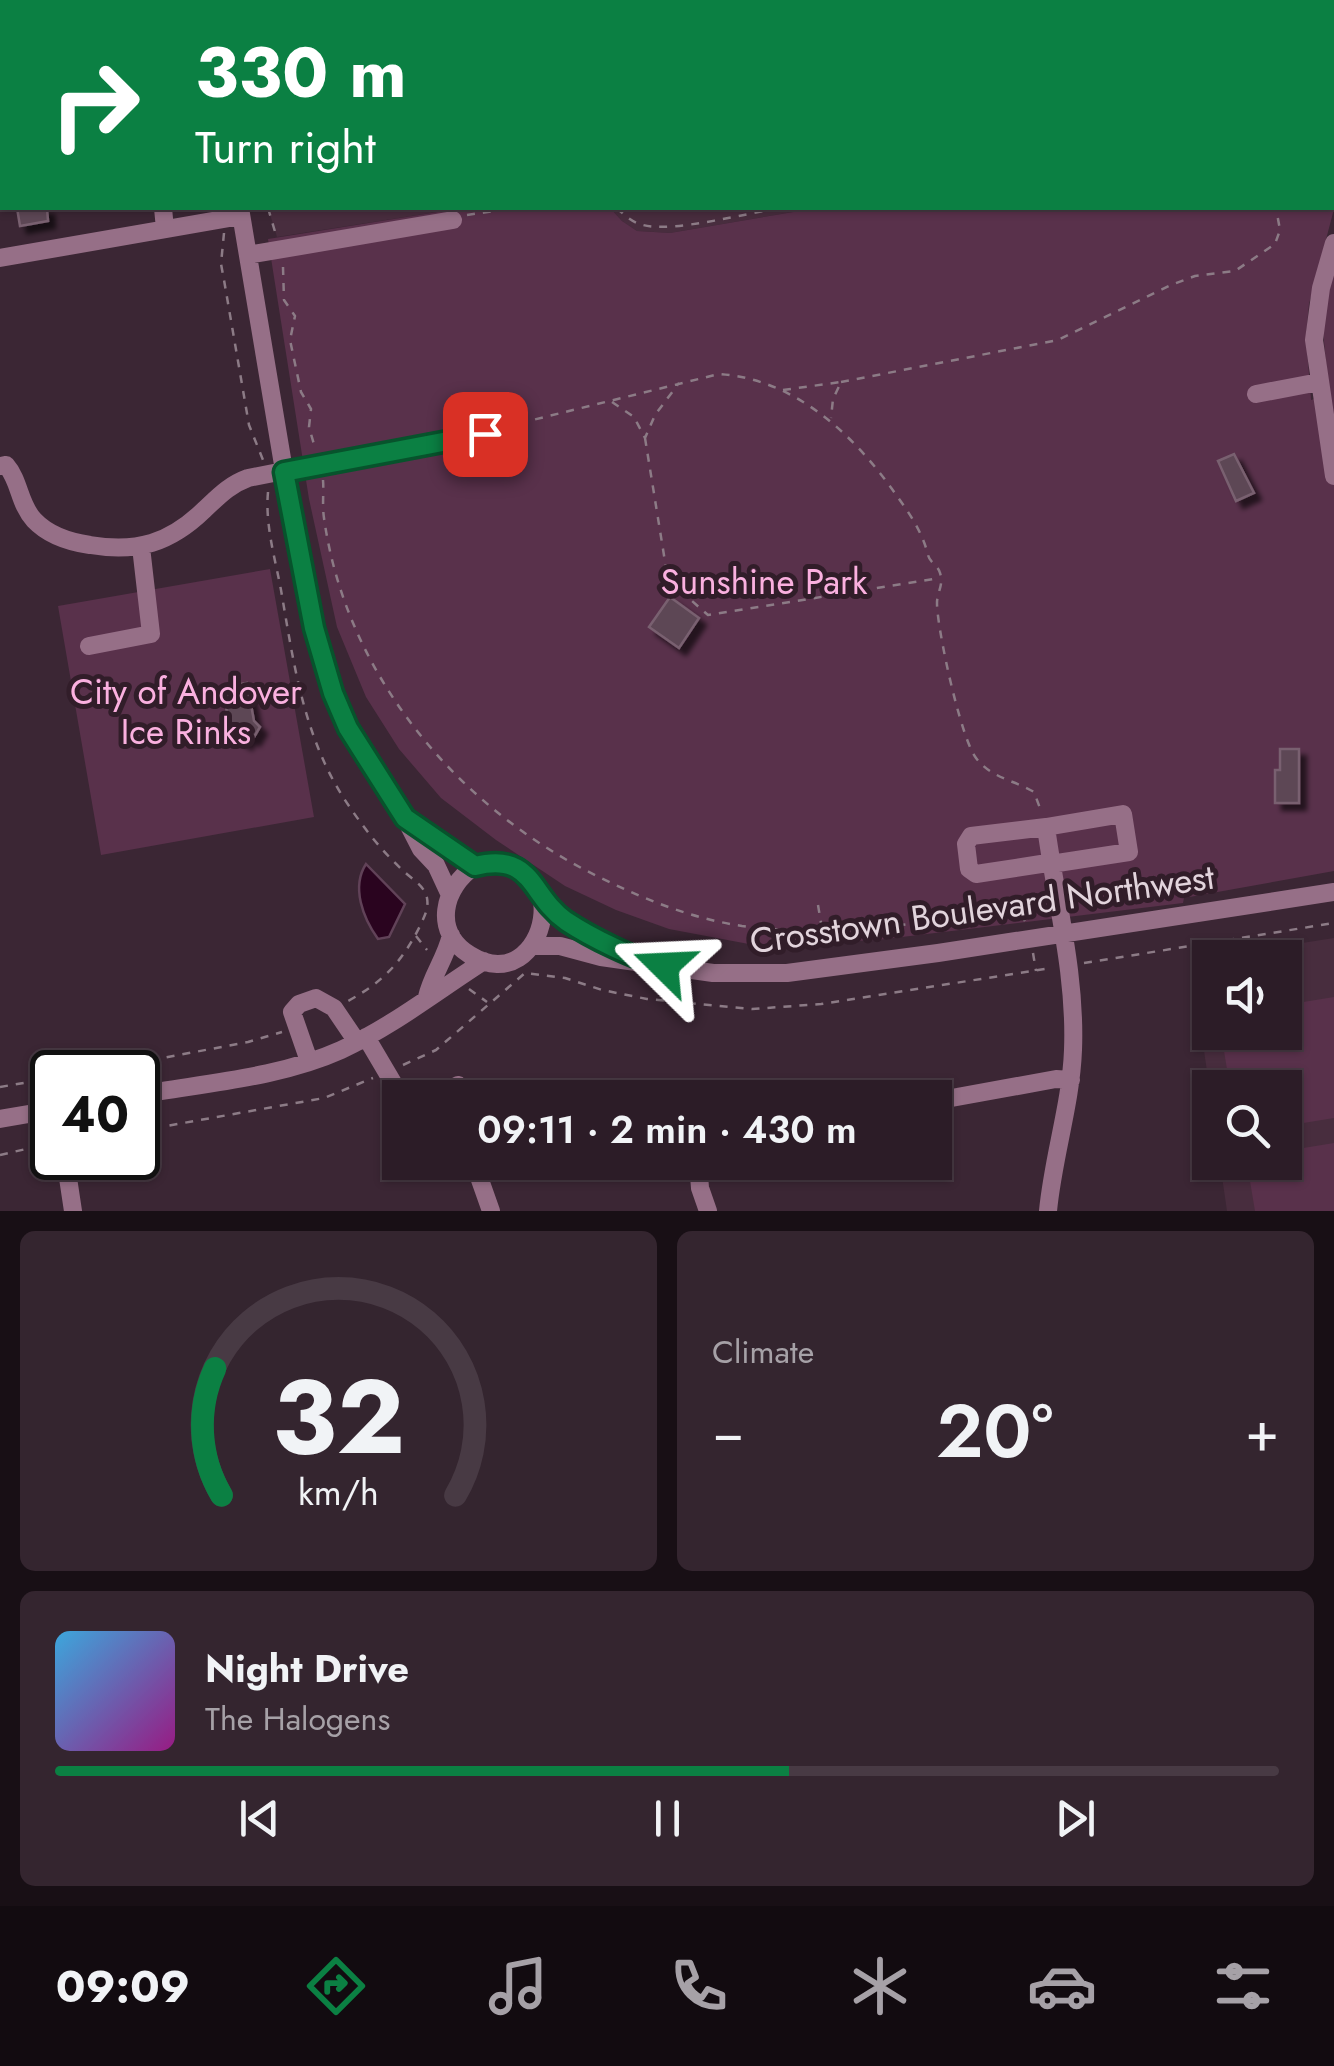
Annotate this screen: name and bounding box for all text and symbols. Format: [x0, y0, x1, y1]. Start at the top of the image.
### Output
text: 330 m [195, 22, 407, 123]
icon: right [30, 40, 160, 170]
text: Turn right [195, 115, 376, 180]
pin [443, 392, 528, 477]
icon: arrive [458, 407, 513, 462]
park label: Sunshine Park [661, 557, 868, 607]
park label: City of Andover Ice Rinks [70, 667, 302, 757]
street label: Crosstown Boulevard Northwest [747, 852, 1218, 966]
position arrow [612, 914, 716, 1018]
map controls [1192, 940, 1302, 1180]
button: sound [1192, 940, 1302, 1050]
speed limit sign: 40 [30, 1050, 160, 1180]
button: search [1192, 1070, 1302, 1180]
text: 09:11 · 2 min · 430 m [477, 1102, 857, 1157]
text: Climate [712, 1329, 814, 1375]
text: 32 [272, 1342, 405, 1492]
text: 20° [936, 1377, 1053, 1485]
text: − [712, 1392, 744, 1472]
text: + [1245, 1392, 1279, 1472]
text: km/h [298, 1467, 379, 1518]
text: Night Drive [205, 1641, 409, 1696]
text: The Halogens [205, 1696, 390, 1742]
icon: previous [232, 1791, 287, 1846]
icon: pause [640, 1791, 695, 1846]
icon: next [1048, 1791, 1103, 1846]
icon: directions [301, 1951, 371, 2021]
icon: music [483, 1951, 553, 2021]
icon: phone [664, 1951, 734, 2021]
icon: climate [845, 1951, 915, 2021]
icon: car [1027, 1951, 1097, 2021]
icon: filters [1208, 1951, 1278, 2021]
text: 09:09 [56, 1954, 190, 2019]

